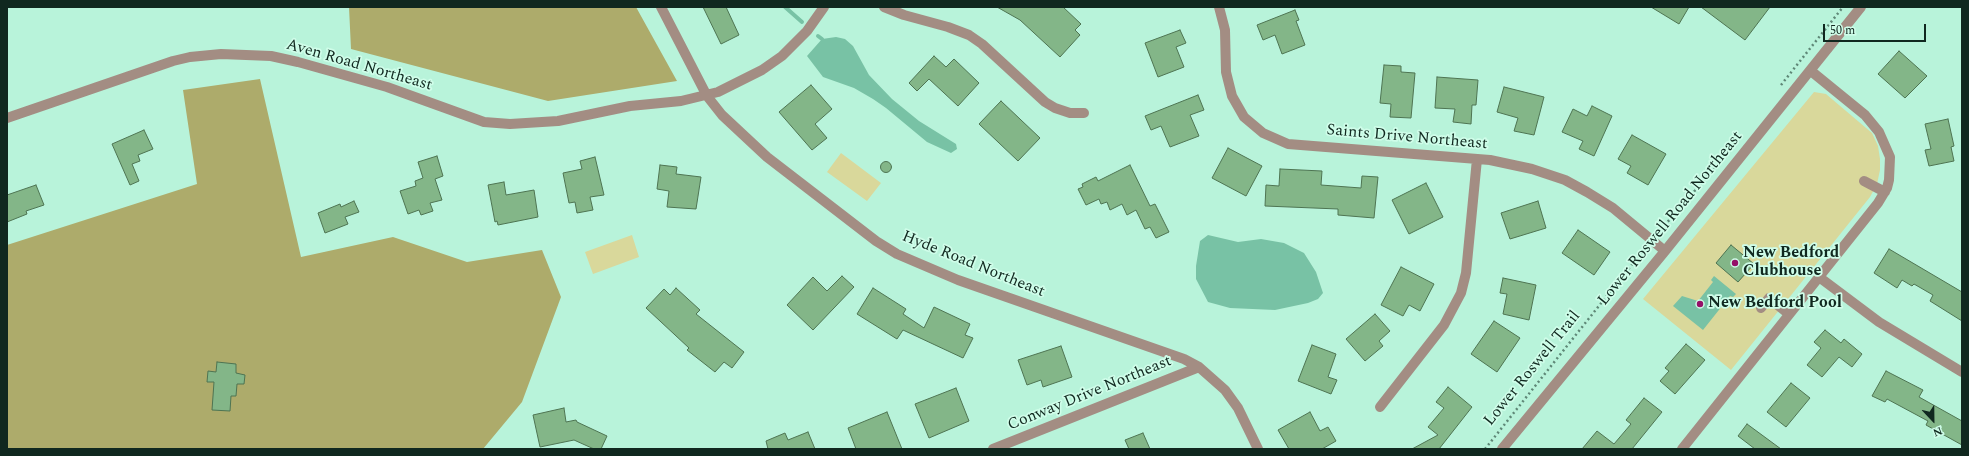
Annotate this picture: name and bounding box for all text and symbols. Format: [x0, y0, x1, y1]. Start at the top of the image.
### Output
scale bar [1825, 16, 1928, 42]
text: 50 m [1830, 21, 1855, 40]
street label: Aven Road Northeast [284, 36, 434, 96]
street label: Saints Drive Northeast [1326, 121, 1488, 155]
street label: Lower Roswell Road Northeast [1595, 128, 1747, 310]
street label: Hyde Road Northeast [899, 228, 1047, 302]
place label: New Bedford Clubhouse [1743, 244, 1839, 282]
marker: New Bedford Clubhouse [1730, 258, 1740, 268]
place label: New Bedford Pool [1708, 294, 1842, 314]
marker: New Bedford Pool [1695, 299, 1705, 309]
street label: Lower Roswell Trail [1481, 308, 1585, 430]
street label: Conway Drive Northeast [1005, 352, 1175, 436]
north arrow [1913, 400, 1953, 440]
text: N [1930, 422, 1945, 441]

